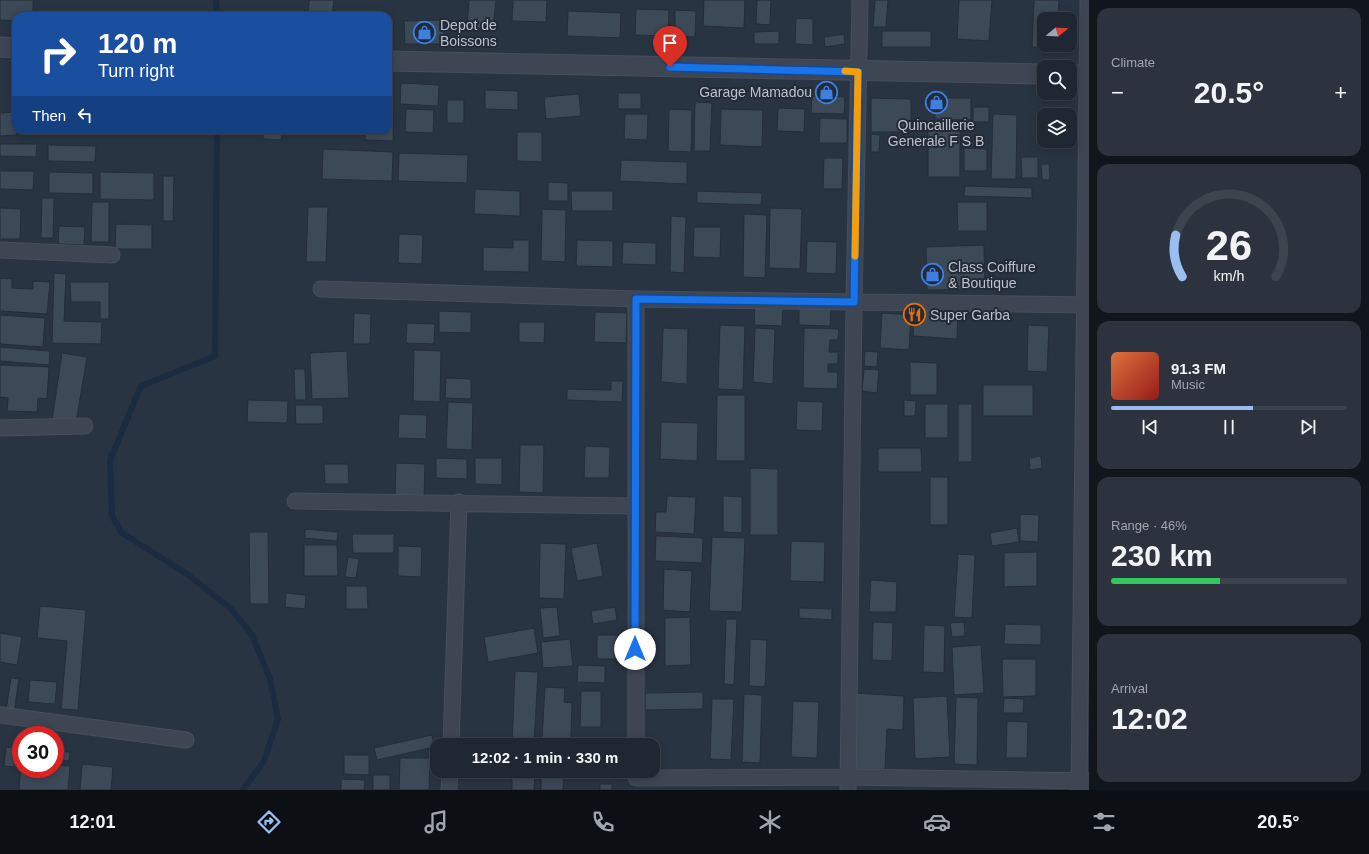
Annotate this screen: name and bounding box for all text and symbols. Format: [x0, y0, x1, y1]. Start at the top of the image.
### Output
north arrow [1037, 12, 1077, 52]
map controls [1037, 12, 1077, 148]
place label: Depot de Boissons [440, 17, 497, 49]
shop icon: Depot de Boissons [412, 20, 438, 46]
pin [653, 26, 687, 67]
icon: right [32, 28, 84, 80]
text: 120 m [98, 28, 177, 59]
icon: arrive [659, 32, 681, 54]
text: Climate [1111, 55, 1155, 70]
button: search [1037, 60, 1077, 100]
text: Turn right [98, 61, 174, 81]
text: 20.5° [1194, 76, 1264, 109]
shop icon: Garage Mamadou [814, 79, 840, 105]
text: − [1111, 80, 1124, 105]
text: + [1334, 80, 1347, 105]
place label: Garage Mamadou [699, 84, 812, 100]
shop icon: Quincaillerie Generale F S B [923, 90, 949, 116]
icon: left [74, 104, 96, 126]
text: Then [32, 107, 66, 124]
button: layers [1037, 108, 1077, 148]
place label: Quincaillerie Generale F S B [888, 117, 984, 149]
text: 26 [1206, 221, 1252, 268]
place label: Class Coiffure & Boutique [948, 259, 1036, 291]
shop icon: Class Coiffure & Boutique [920, 262, 946, 288]
text: km/h [1214, 267, 1245, 283]
restaurant icon: Super Garba [902, 302, 928, 328]
place label: Super Garba [930, 307, 1010, 323]
text: 91.3 FM [1171, 360, 1226, 377]
text: Music [1171, 377, 1205, 392]
icon: previous [1139, 416, 1161, 438]
icon: pause [1218, 416, 1240, 438]
icon: next [1297, 416, 1319, 438]
text: Range · 46% [1111, 518, 1187, 533]
text: 230 km [1111, 539, 1213, 572]
position arrow [614, 628, 656, 670]
text: Arrival [1111, 681, 1148, 696]
text: 12:02 [1111, 702, 1188, 735]
speed limit sign: 30 [12, 726, 64, 778]
text: 12:02 · 1 min · 330 m [472, 749, 618, 766]
icon: directions [255, 808, 283, 836]
icon: music [422, 808, 450, 836]
icon: phone [589, 808, 617, 836]
icon: climate [756, 808, 784, 836]
icon: car [923, 808, 951, 836]
icon: filters [1090, 808, 1118, 836]
text: 12:01 [70, 812, 116, 832]
text: 20.5° [1257, 812, 1299, 832]

